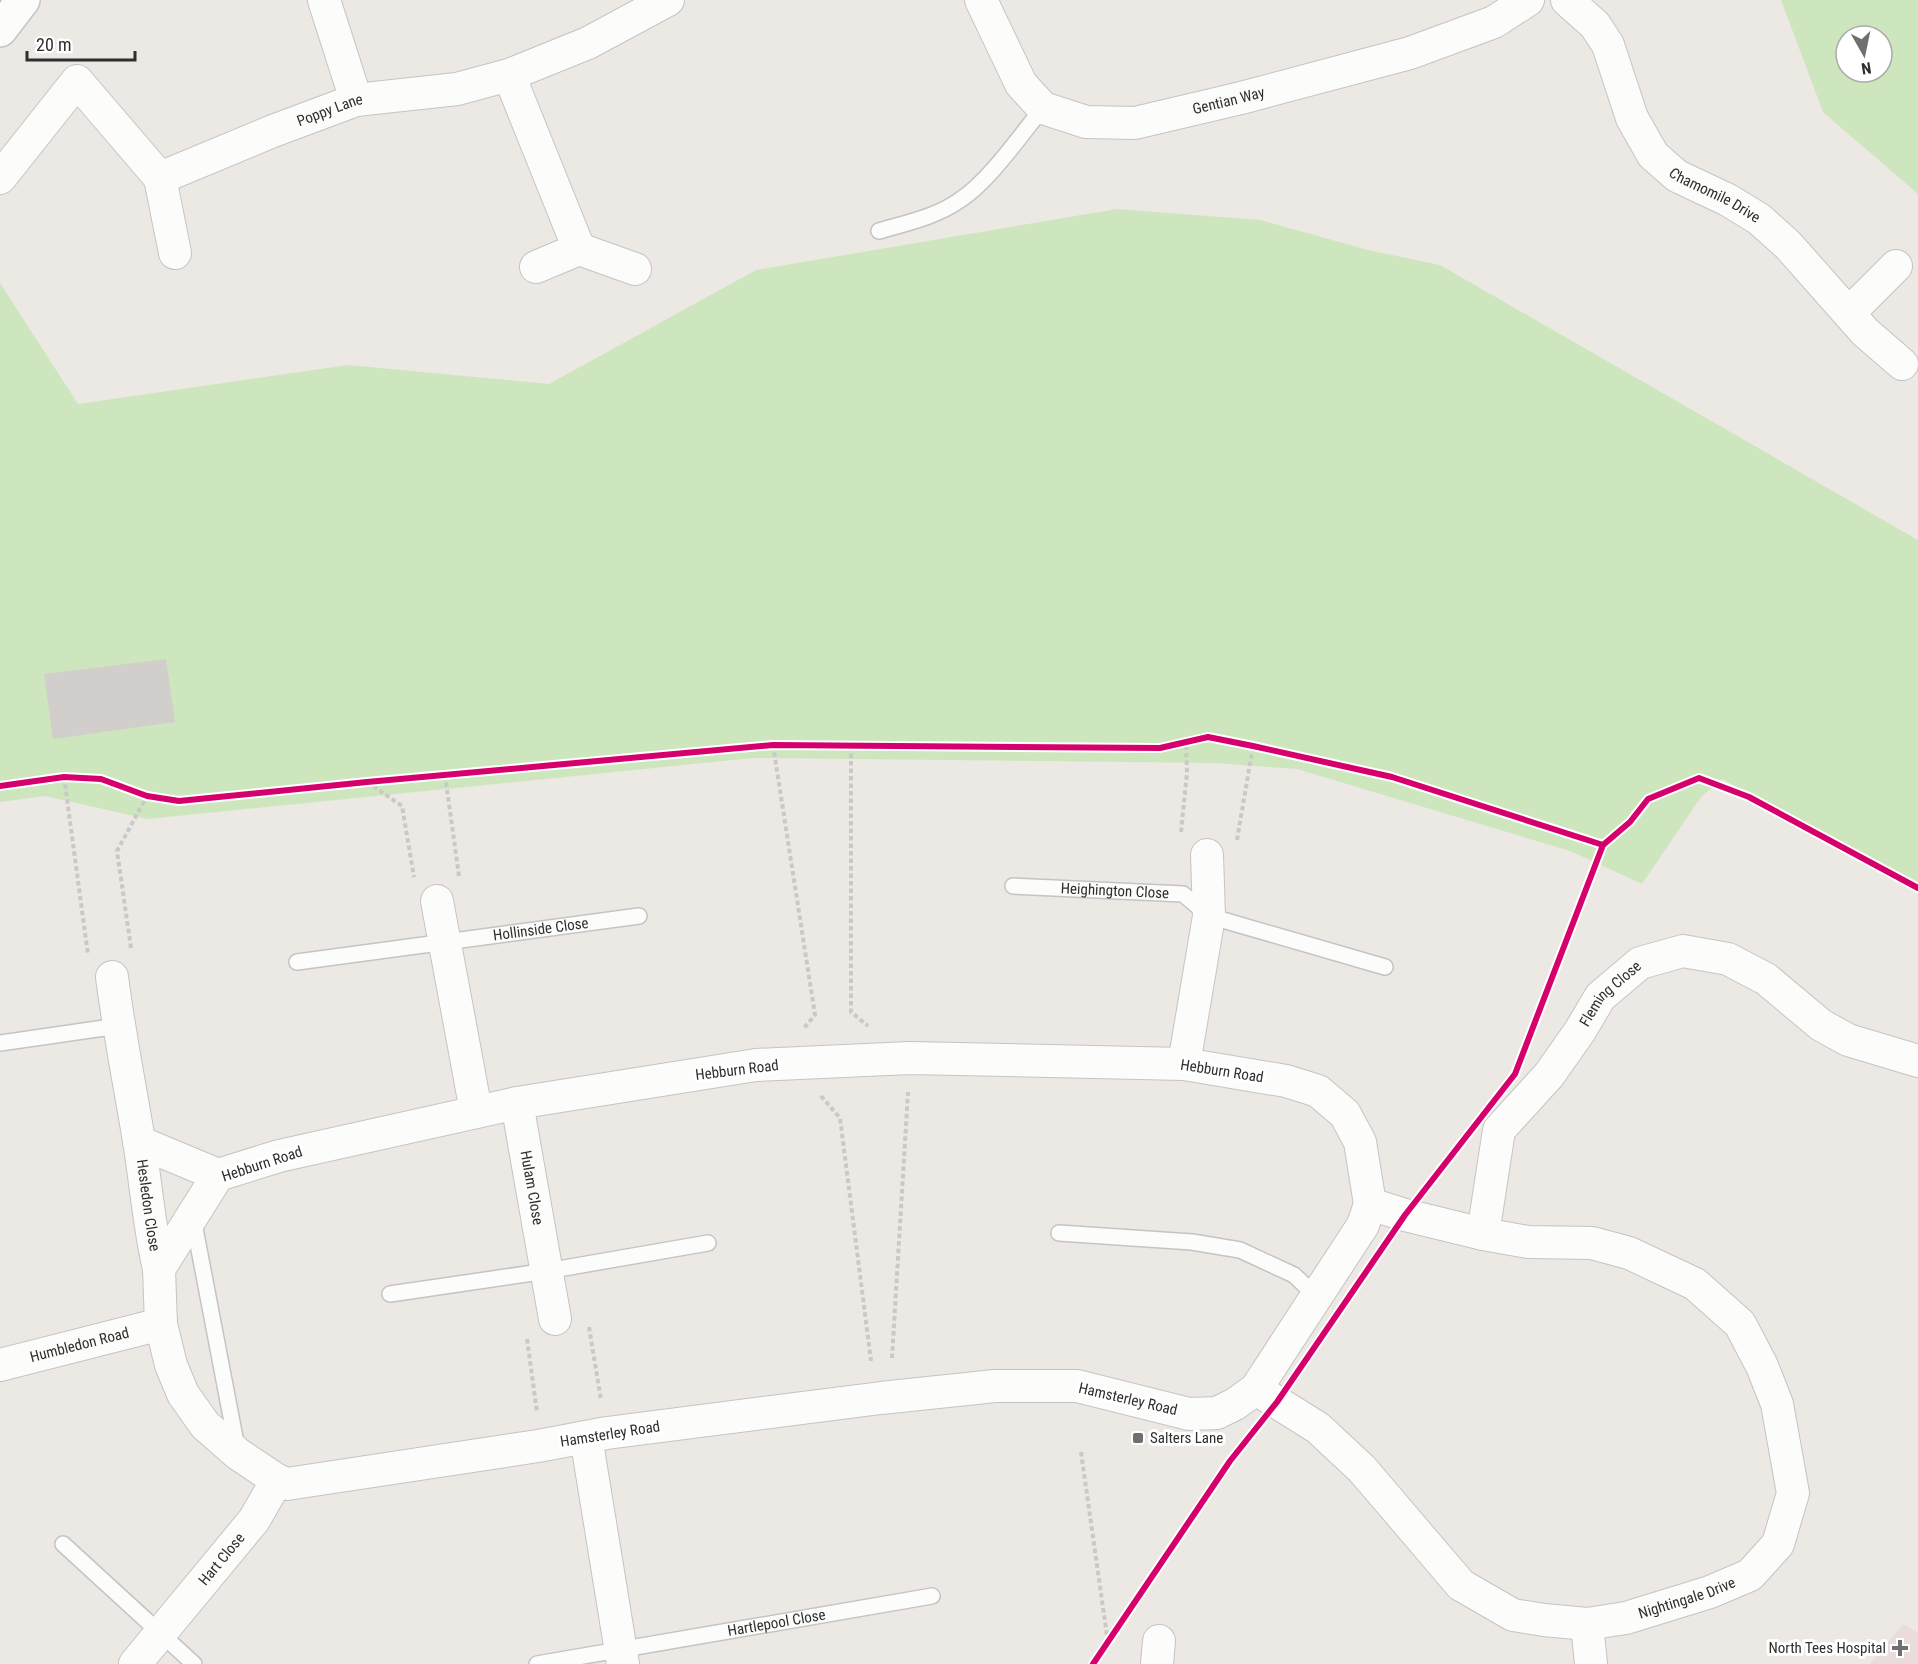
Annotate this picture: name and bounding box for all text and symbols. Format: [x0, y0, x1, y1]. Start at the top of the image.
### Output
scale bar [27, 24, 135, 62]
north arrow [1834, 24, 1894, 84]
text: 20 m [36, 34, 71, 55]
text: N [1860, 58, 1873, 78]
street label: Gentian Way [1191, 83, 1267, 118]
street label: Poppy Lane [294, 90, 363, 130]
street label: Chamomile Drive [1665, 164, 1764, 227]
street label: Heighington Close [1060, 879, 1170, 902]
street label: Hollinside Close [492, 914, 590, 945]
street label: Fleming Close [1576, 957, 1645, 1030]
street label: Hebburn Road [694, 1056, 780, 1084]
street label: Hebburn Road [1179, 1056, 1265, 1086]
street label: Hebburn Road [219, 1142, 305, 1186]
street label: Hulam Close [517, 1149, 547, 1226]
street label: Hesledon Close [133, 1158, 164, 1253]
street label: Humbledon Road [28, 1324, 131, 1366]
street label: Hamsterley Road [1077, 1379, 1179, 1419]
street label: Hamsterley Road [559, 1417, 661, 1451]
place label: Salters Lane [1150, 1429, 1223, 1447]
marker: Salters Lane [1131, 1431, 1145, 1445]
street label: Hart Close [195, 1529, 249, 1589]
street label: Nightingale Drive [1636, 1573, 1738, 1623]
street label: Hartlepool Close [726, 1605, 827, 1640]
place label: North Tees Hospital [1768, 1639, 1886, 1657]
marker: North Tees Hospital [1891, 1639, 1909, 1657]

